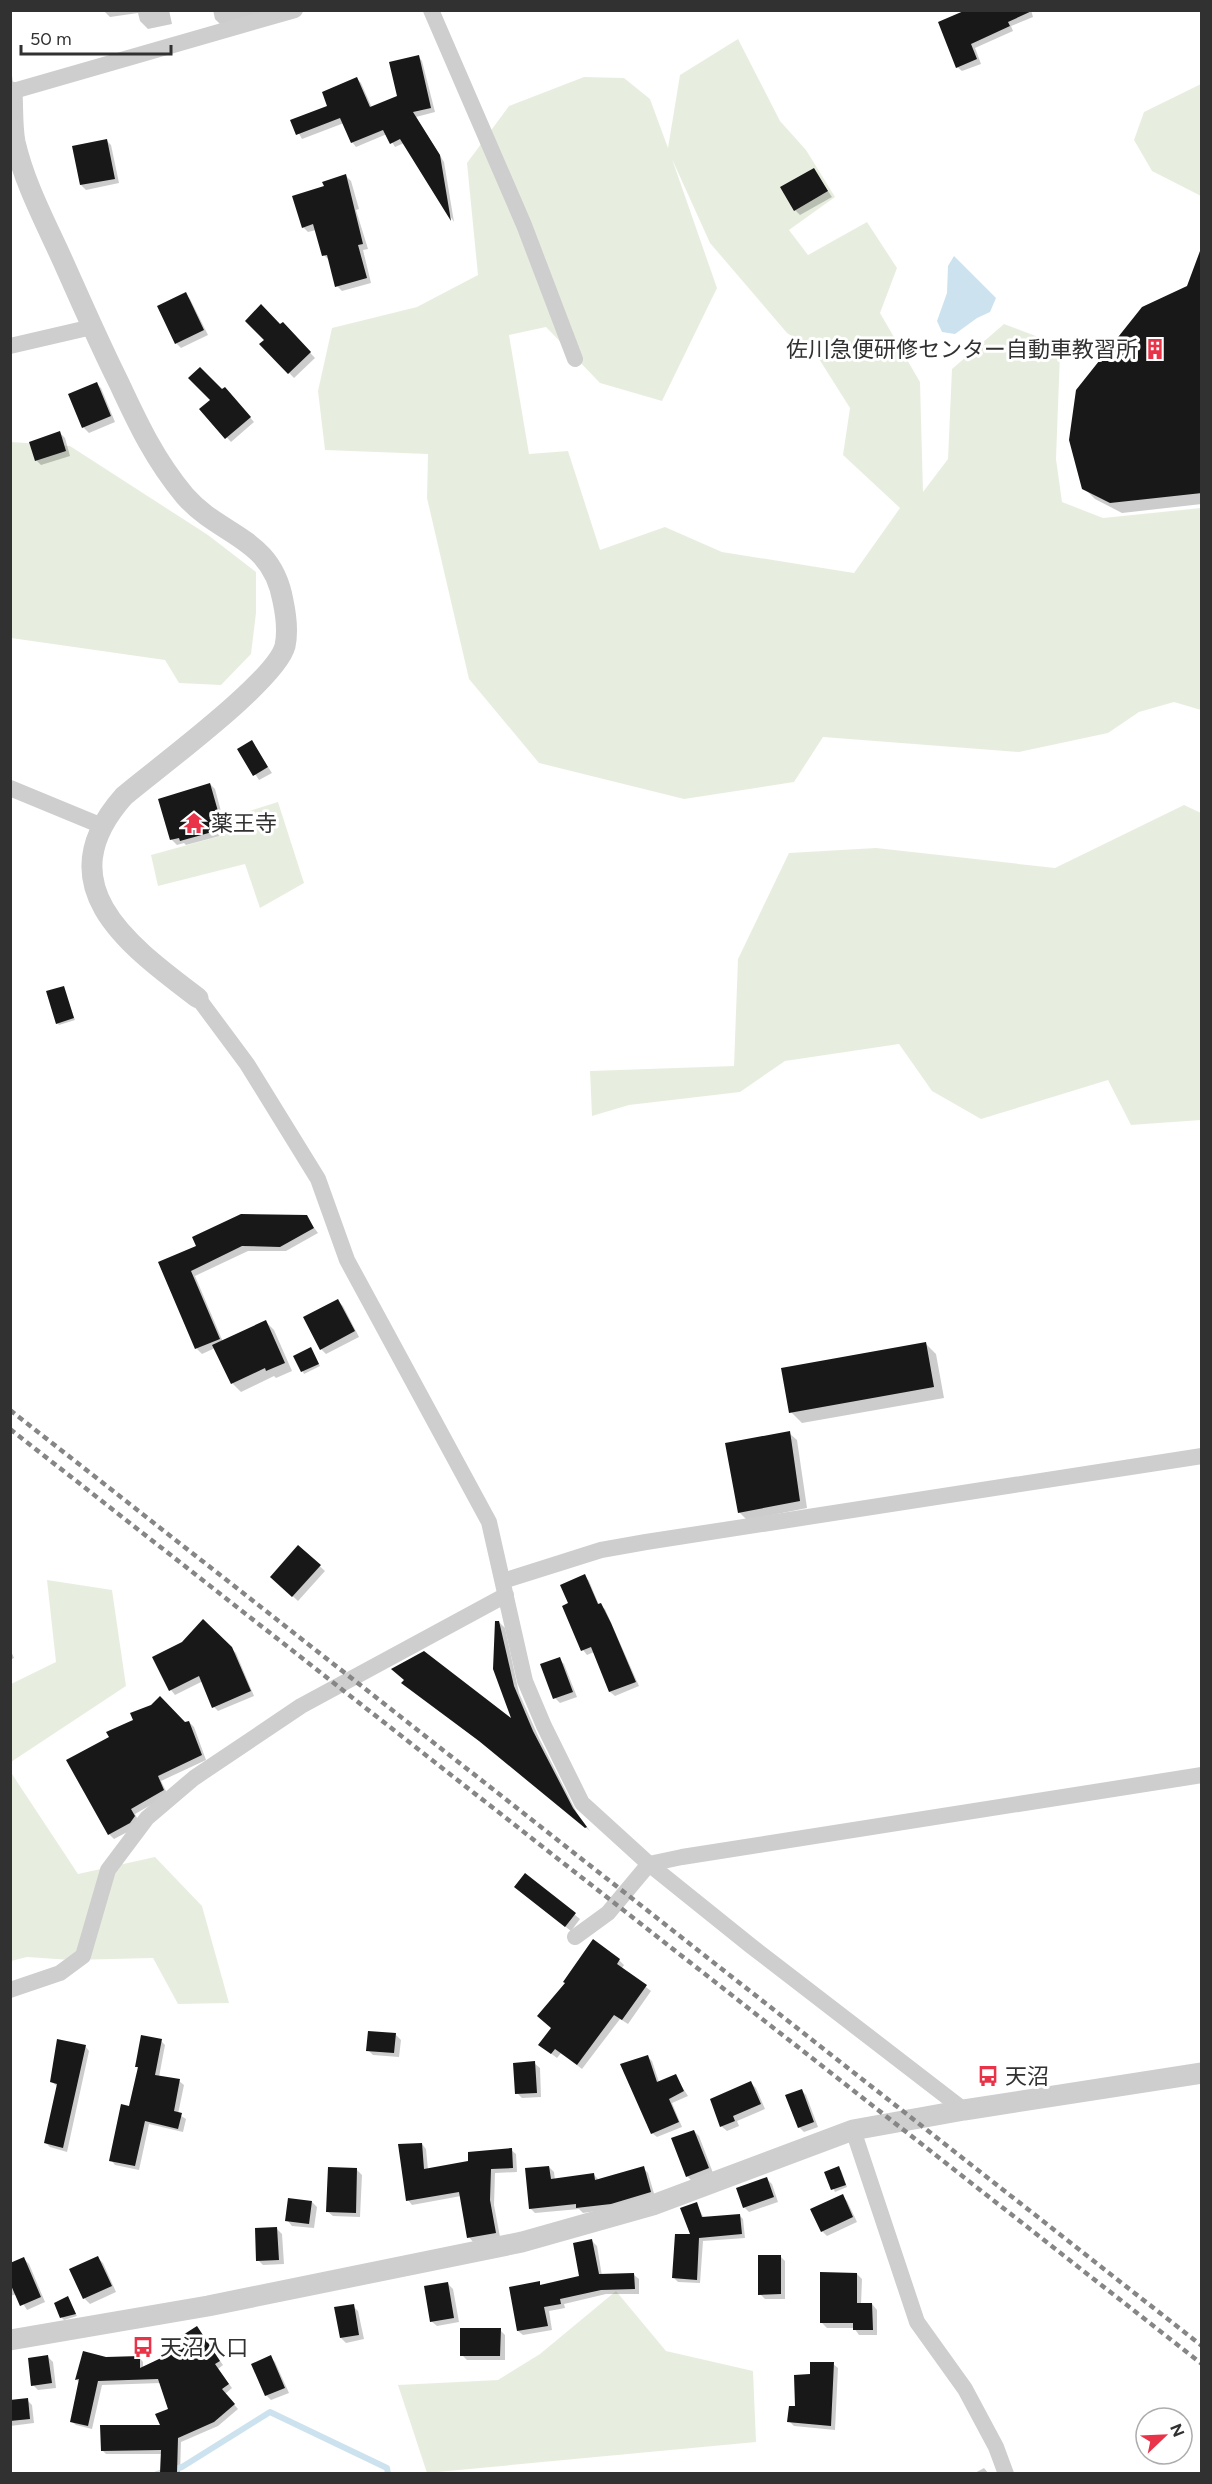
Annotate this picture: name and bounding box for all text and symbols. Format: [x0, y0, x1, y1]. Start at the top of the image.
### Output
scale bar [21, 18, 171, 56]
text: 50 m [30, 28, 72, 50]
place label: 佐川急便研修センター自動車教習所 [786, 336, 1138, 363]
building icon: 佐川急便研修センター自動車教習所 [1143, 337, 1167, 361]
place label: 薬王寺 [211, 810, 277, 837]
temple icon: 薬王寺 [182, 811, 206, 835]
place label: 天沼 [1005, 2063, 1049, 2090]
bus stop icon: 天沼 [976, 2064, 1000, 2088]
place label: 天沼入口 [160, 2334, 248, 2361]
bus stop icon: 天沼入口 [131, 2335, 155, 2359]
north arrow [1134, 2406, 1194, 2466]
text: N [1166, 2421, 1189, 2440]

